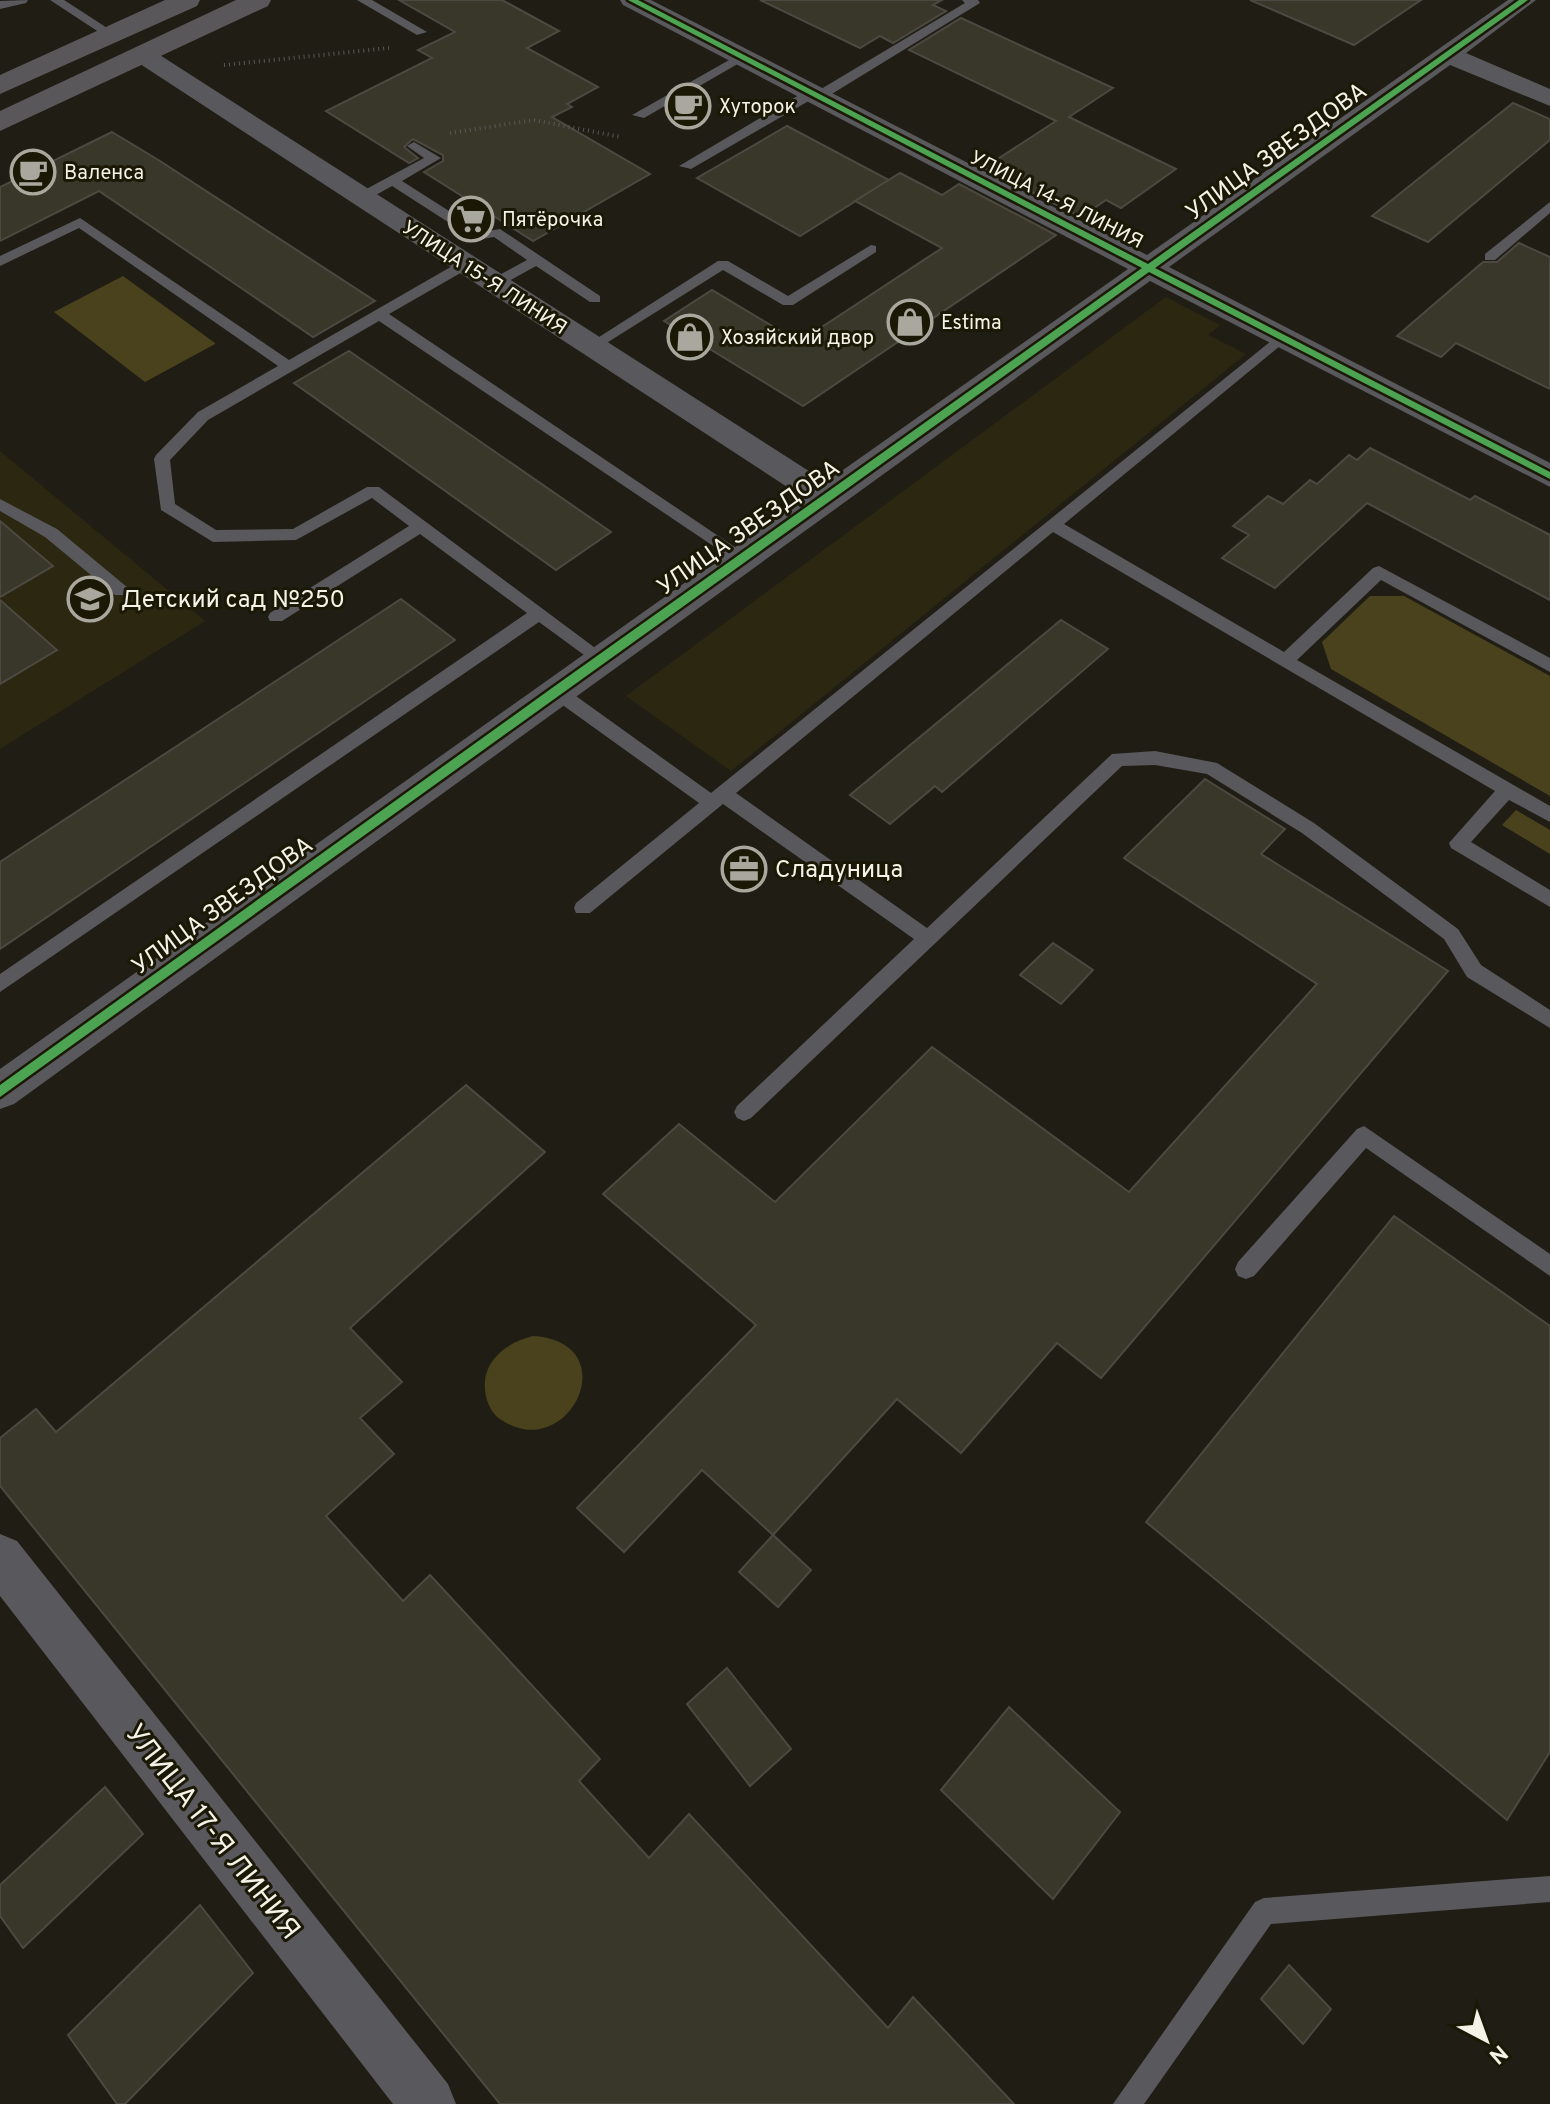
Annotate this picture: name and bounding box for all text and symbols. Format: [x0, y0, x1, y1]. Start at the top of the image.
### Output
street label: УЛИЦА ЗВЕЗДОВА [1181, 77, 1374, 228]
cafe icon: Хуторок [664, 82, 712, 130]
place label: Хуторок [719, 95, 796, 121]
street label: УЛИЦА 14-Я ЛИНИЯ [965, 146, 1147, 256]
cafe icon: Валенса [9, 148, 57, 196]
place label: Валенса [64, 161, 144, 187]
supermarket icon: Пятёрочка [447, 195, 495, 243]
place label: Пятёрочка [502, 208, 603, 234]
street label: УЛИЦА 15-Я ЛИНИЯ [396, 216, 571, 342]
shop icon: Estima [886, 298, 934, 346]
place label: Estima [941, 311, 1002, 337]
shop icon: Хозяйский двор [666, 313, 714, 361]
place label: Хозяйский двор [721, 326, 874, 352]
street label: УЛИЦА ЗВЕЗДОВА [652, 454, 846, 603]
school or university icon: Детский сад №250 [66, 575, 114, 623]
place label: Детский сад №250 [121, 586, 345, 616]
street label: УЛИЦА ЗВЕЗДОВА [127, 831, 320, 982]
office icon: Сладуница [720, 845, 768, 893]
place label: Сладуница [775, 856, 903, 886]
street label: УЛИЦА 17-Я ЛИНИЯ [116, 1718, 307, 1948]
north arrow [1446, 2000, 1526, 2080]
text: N [1483, 2038, 1512, 2069]

